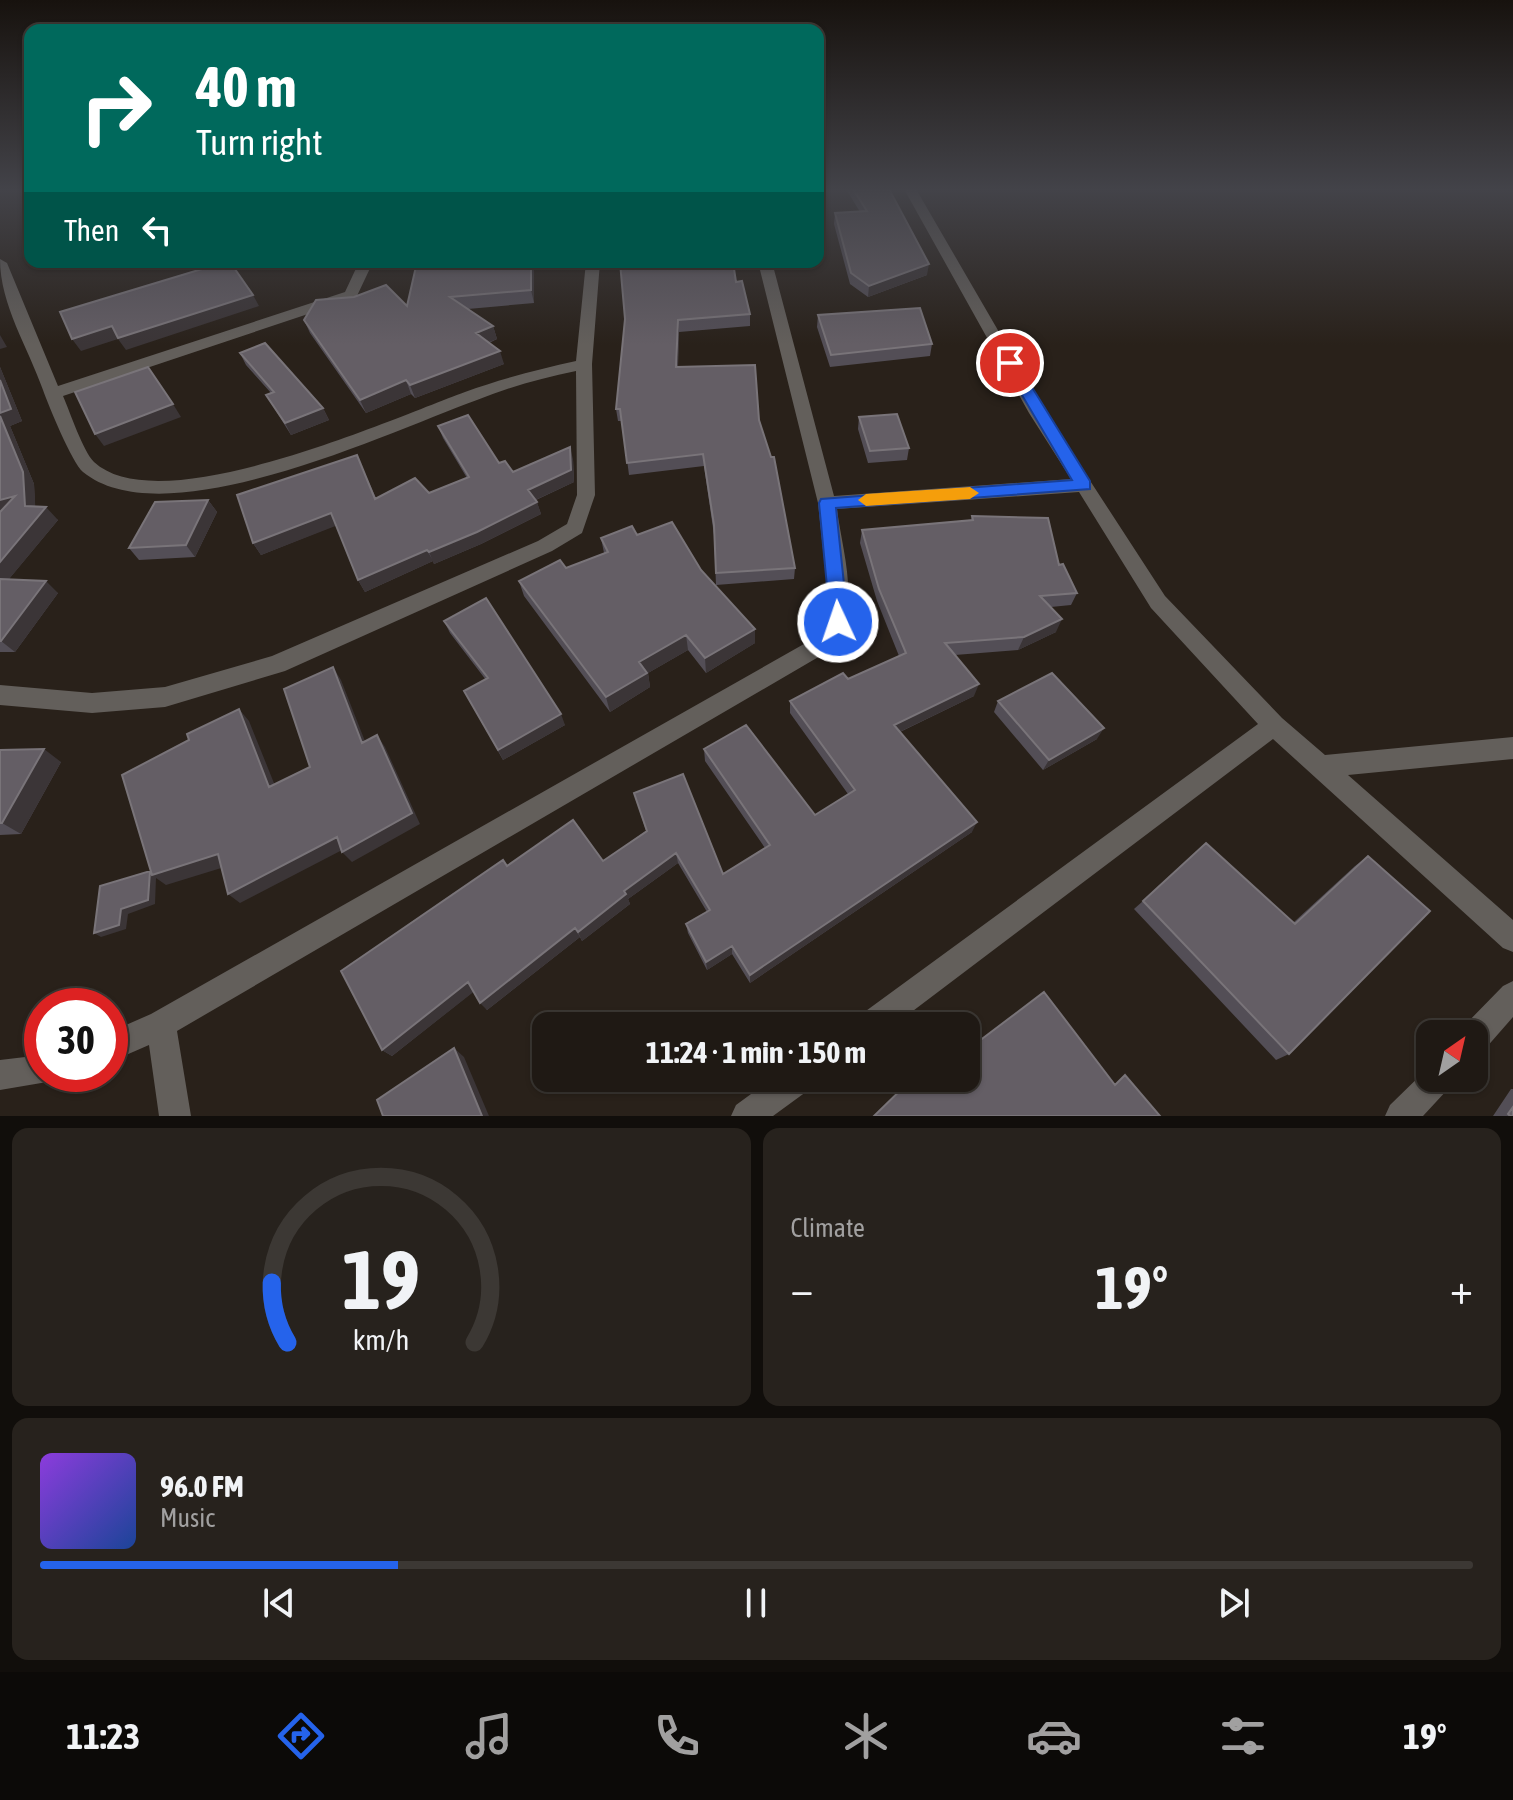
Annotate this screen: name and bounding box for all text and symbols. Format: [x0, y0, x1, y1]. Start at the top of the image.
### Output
text: 40 m [196, 55, 297, 119]
icon: right [64, 56, 168, 160]
text: Turn right [196, 121, 323, 163]
icon: left [135, 208, 179, 252]
text: Then [64, 213, 119, 247]
pin [976, 329, 1044, 397]
icon: arrive [988, 341, 1032, 385]
position arrow [796, 580, 880, 664]
speed limit sign: 30 [24, 988, 128, 1092]
north arrow [1416, 1020, 1488, 1092]
map controls [1416, 1020, 1488, 1092]
text: 11:24 · 1 min · 150 m [646, 1035, 866, 1069]
text: Climate [791, 1213, 865, 1243]
text: 19 [342, 1231, 420, 1327]
text: 19° [1095, 1253, 1168, 1322]
text: − [791, 1263, 813, 1313]
text: + [1450, 1263, 1473, 1313]
text: km/h [353, 1323, 410, 1356]
text: 96.0 FM [160, 1469, 244, 1503]
text: Music [160, 1503, 215, 1533]
icon: previous [257, 1581, 301, 1625]
icon: pause [734, 1581, 778, 1625]
icon: next [1212, 1581, 1256, 1625]
icon: directions [273, 1708, 329, 1764]
icon: music [461, 1708, 517, 1764]
icon: phone [649, 1708, 705, 1764]
icon: climate [838, 1708, 894, 1764]
icon: car [1026, 1708, 1082, 1764]
icon: filters [1215, 1708, 1271, 1764]
text: 11:23 [66, 1715, 140, 1757]
text: 19° [1403, 1715, 1447, 1757]

